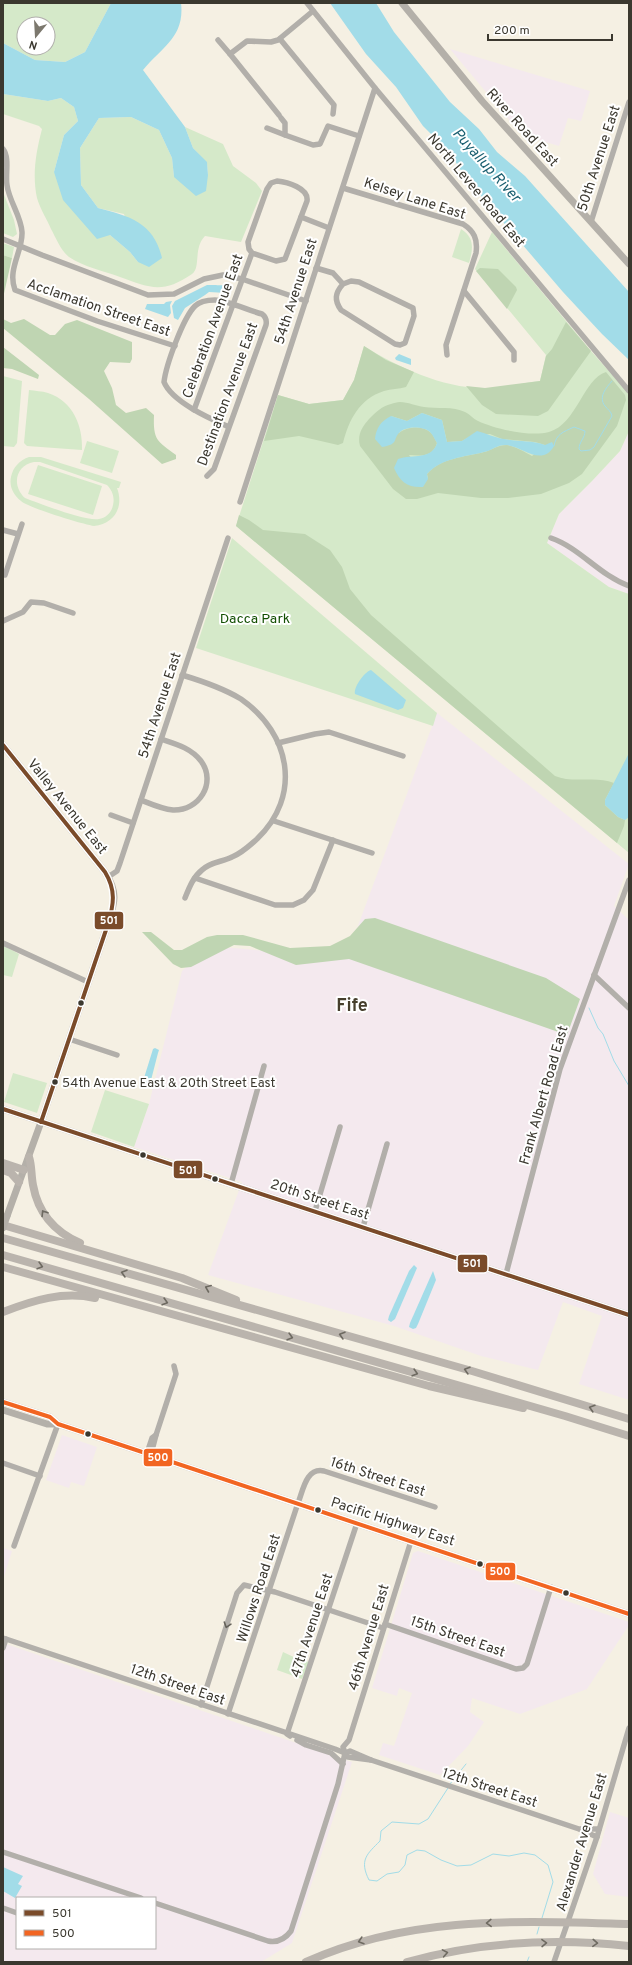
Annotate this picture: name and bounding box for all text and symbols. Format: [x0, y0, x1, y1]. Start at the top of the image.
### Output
north arrow [16, 16, 56, 56]
scale bar [488, 16, 612, 42]
text: 200 m [494, 23, 530, 39]
text: N [27, 37, 39, 52]
street label: River Road East [482, 85, 561, 171]
street label: 50th Avenue East [574, 103, 625, 214]
water label: Puyallup River [448, 125, 525, 208]
street label: North Levee Road East [423, 131, 528, 251]
street label: Kelsey Lane East [361, 175, 468, 224]
street label: 54th Avenue East [271, 236, 322, 347]
street label: Celebration Avenue East [179, 252, 247, 401]
street label: Acclamation Street East [25, 276, 172, 341]
street label: Destination Avenue East [195, 321, 262, 469]
park label: Dacca Park [220, 611, 290, 628]
street label: 54th Avenue East [135, 650, 186, 761]
street label: Valley Avenue East [23, 756, 110, 858]
line badge: 501 [94, 911, 124, 930]
text: 501 [100, 914, 118, 928]
district label: Fife [336, 995, 368, 1018]
unlabelled marker [76, 998, 86, 1008]
street label: Frank Albert Road East [516, 1024, 572, 1167]
place label: 54th Avenue East & 20th Street East [62, 1076, 275, 1092]
marker: 54th Avenue East & 20th Street East [50, 1077, 60, 1087]
unlabelled marker [138, 1150, 148, 1160]
line badge: 501 [173, 1160, 203, 1179]
text: 501 [179, 1164, 197, 1178]
unlabelled marker [210, 1174, 220, 1184]
street label: 20th Street East [268, 1176, 371, 1224]
one-way arrow [41, 1210, 48, 1217]
line badge: 501 [457, 1254, 488, 1273]
text: 501 [463, 1257, 481, 1271]
one-way arrow [37, 1261, 44, 1270]
one-way arrow [121, 1269, 128, 1278]
one-way arrow [204, 1285, 212, 1293]
one-way arrow [162, 1297, 169, 1306]
one-way arrow [339, 1331, 346, 1339]
one-way arrow [287, 1332, 294, 1341]
one-way arrow [464, 1366, 471, 1375]
one-way arrow [412, 1368, 419, 1377]
one-way arrow [588, 1404, 595, 1413]
unlabelled marker [83, 1429, 93, 1439]
line badge: 500 [143, 1448, 173, 1467]
text: 500 [147, 1451, 169, 1465]
street label: 16th Street East [328, 1454, 427, 1501]
street label: Pacific Highway East [328, 1494, 457, 1551]
unlabelled marker [313, 1505, 323, 1515]
street label: Willows Road East [234, 1532, 285, 1645]
unlabelled marker [475, 1559, 485, 1569]
line badge: 500 [485, 1562, 516, 1581]
text: 500 [489, 1565, 511, 1579]
street label: 47th Avenue East [288, 1571, 337, 1680]
street label: 46th Avenue East [345, 1582, 394, 1693]
unlabelled marker [561, 1588, 571, 1598]
street label: 15th Street East [408, 1613, 507, 1662]
one-way arrow [223, 1621, 232, 1628]
street label: 12th Street East [128, 1661, 227, 1710]
street label: 12th Street East [440, 1765, 539, 1812]
street label: Alexander Avenue East [553, 1771, 612, 1914]
legend [16, 1897, 156, 1949]
text: 501 [52, 1906, 72, 1922]
one-way arrow [486, 1918, 492, 1927]
text: 500 [52, 1926, 75, 1942]
one-way arrow [358, 1936, 365, 1945]
one-way arrow [541, 1938, 547, 1947]
one-way arrow [592, 1939, 598, 1948]
one-way arrow [442, 1949, 448, 1958]

